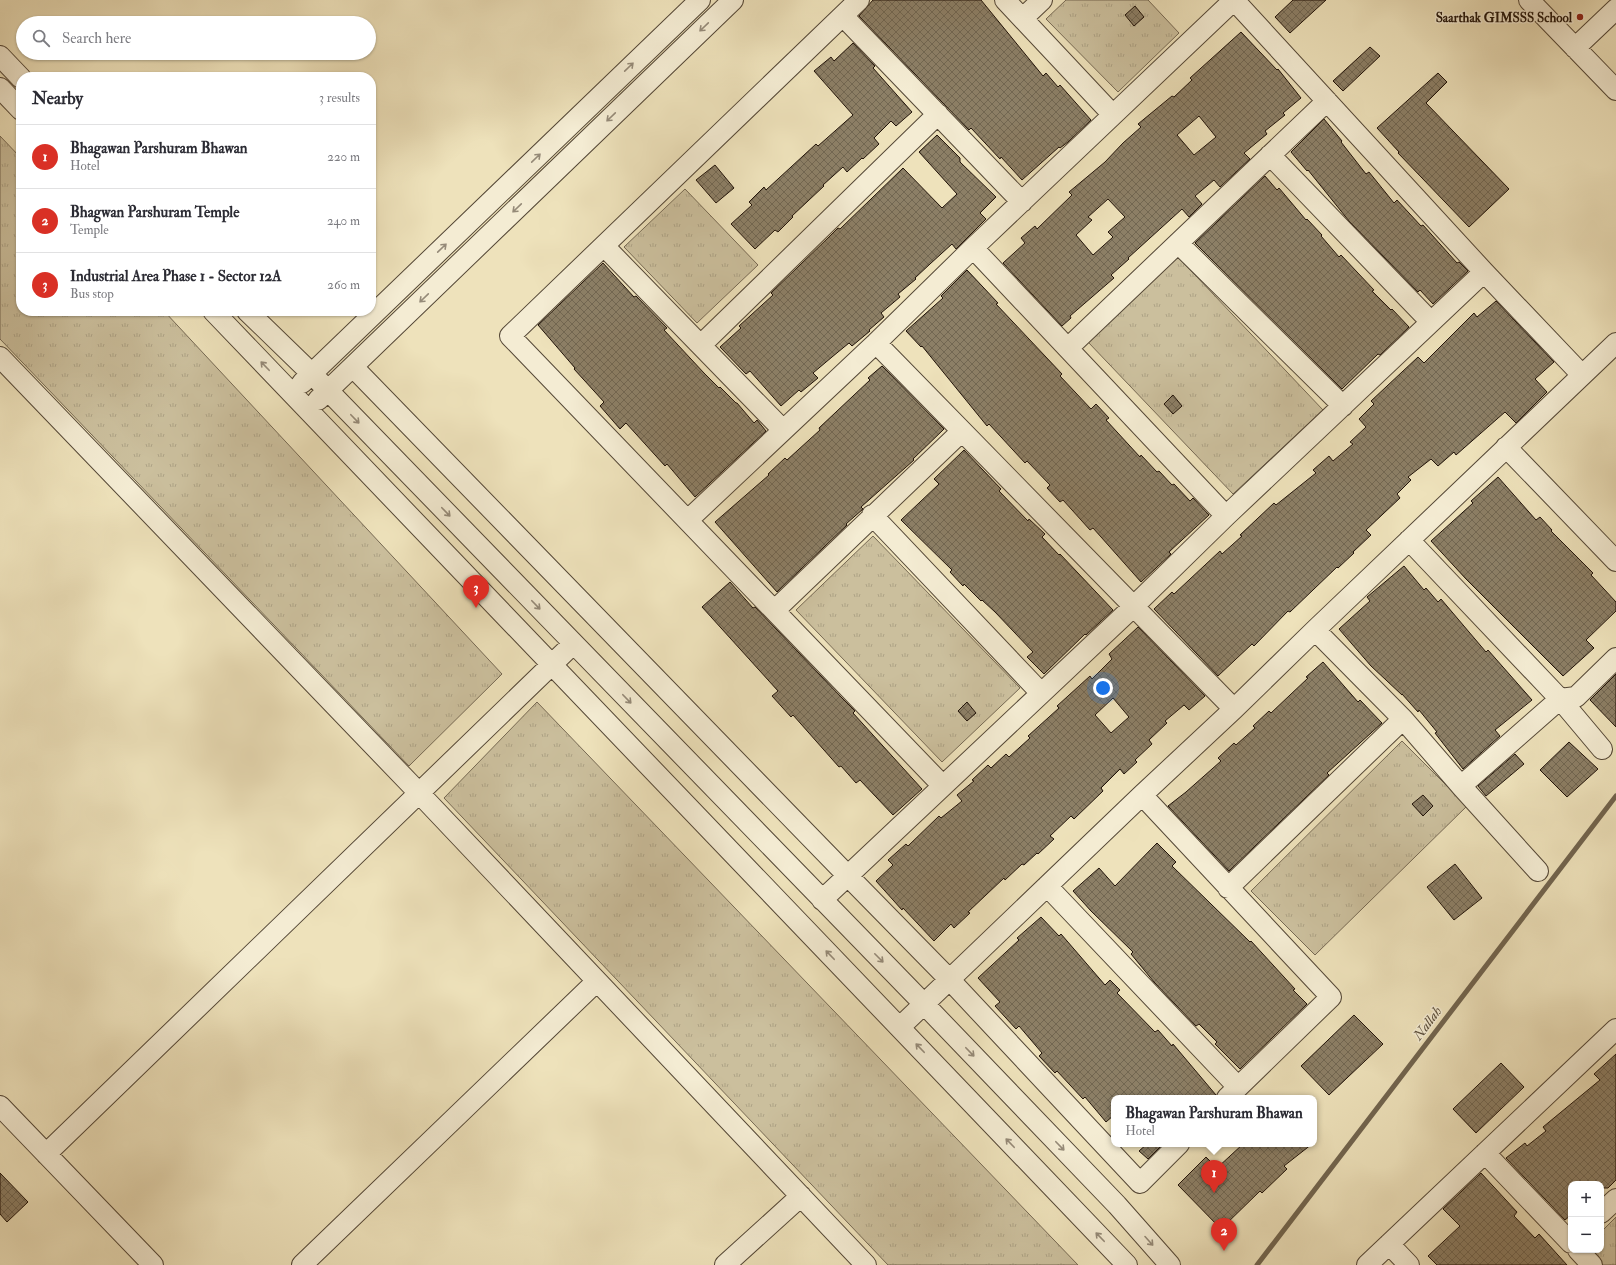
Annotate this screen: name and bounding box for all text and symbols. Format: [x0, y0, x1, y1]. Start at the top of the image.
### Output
place label: Saarthak GIMSSS School [1436, 10, 1573, 26]
marker: Saarthak GIMSSS School [1575, 12, 1585, 22]
search box [16, 16, 376, 60]
one-way arrow [699, 22, 709, 32]
icon: search [30, 27, 52, 49]
text: Search here [62, 29, 131, 48]
one-way arrow [624, 62, 634, 72]
text: Nearby [32, 88, 83, 109]
text: 3 results [319, 90, 360, 106]
one-way arrow [606, 112, 616, 122]
text: Bhagawan Parshuram Bhawan [70, 139, 248, 158]
text: 1 [43, 149, 47, 165]
text: 220 m [327, 149, 360, 165]
one-way arrow [530, 154, 540, 163]
text: Hotel [70, 158, 100, 174]
text: Bhagwan Parshuram Temple [70, 203, 239, 222]
one-way arrow [512, 203, 522, 212]
text: 2 [42, 213, 48, 229]
text: 240 m [327, 213, 360, 229]
text: Temple [70, 222, 109, 238]
one-way arrow [437, 243, 447, 253]
text: Industrial Area Phase 1 - Sector 12A [70, 267, 282, 286]
text: 3 [43, 277, 48, 293]
text: 260 m [327, 277, 360, 293]
text: Bus stop [70, 286, 114, 302]
one-way arrow [419, 293, 429, 303]
one-way arrow [260, 361, 270, 371]
one-way arrow [350, 414, 360, 424]
one-way arrow [441, 507, 450, 517]
pin: 3 [463, 575, 489, 608]
one-way arrow [531, 600, 541, 610]
your location [1093, 678, 1113, 698]
one-way arrow [622, 694, 631, 704]
one-way arrow [825, 950, 835, 960]
one-way arrow [874, 953, 884, 963]
water label: Nallah [1409, 1003, 1445, 1044]
one-way arrow [916, 1043, 925, 1053]
one-way arrow [965, 1047, 975, 1057]
popup [1111, 1095, 1317, 1147]
text: Bhagawan Parshuram Bhawan [1125, 1104, 1303, 1123]
text: Hotel [1125, 1123, 1155, 1139]
one-way arrow [1006, 1138, 1015, 1148]
one-way arrow [1055, 1141, 1065, 1151]
pin: 1 [1201, 1160, 1227, 1193]
map controls [1568, 1181, 1604, 1253]
button: + [1568, 1181, 1604, 1217]
button: − [1568, 1217, 1604, 1253]
pin: 2 [1211, 1218, 1237, 1251]
one-way arrow [1095, 1232, 1104, 1242]
one-way arrow [1144, 1236, 1154, 1246]

